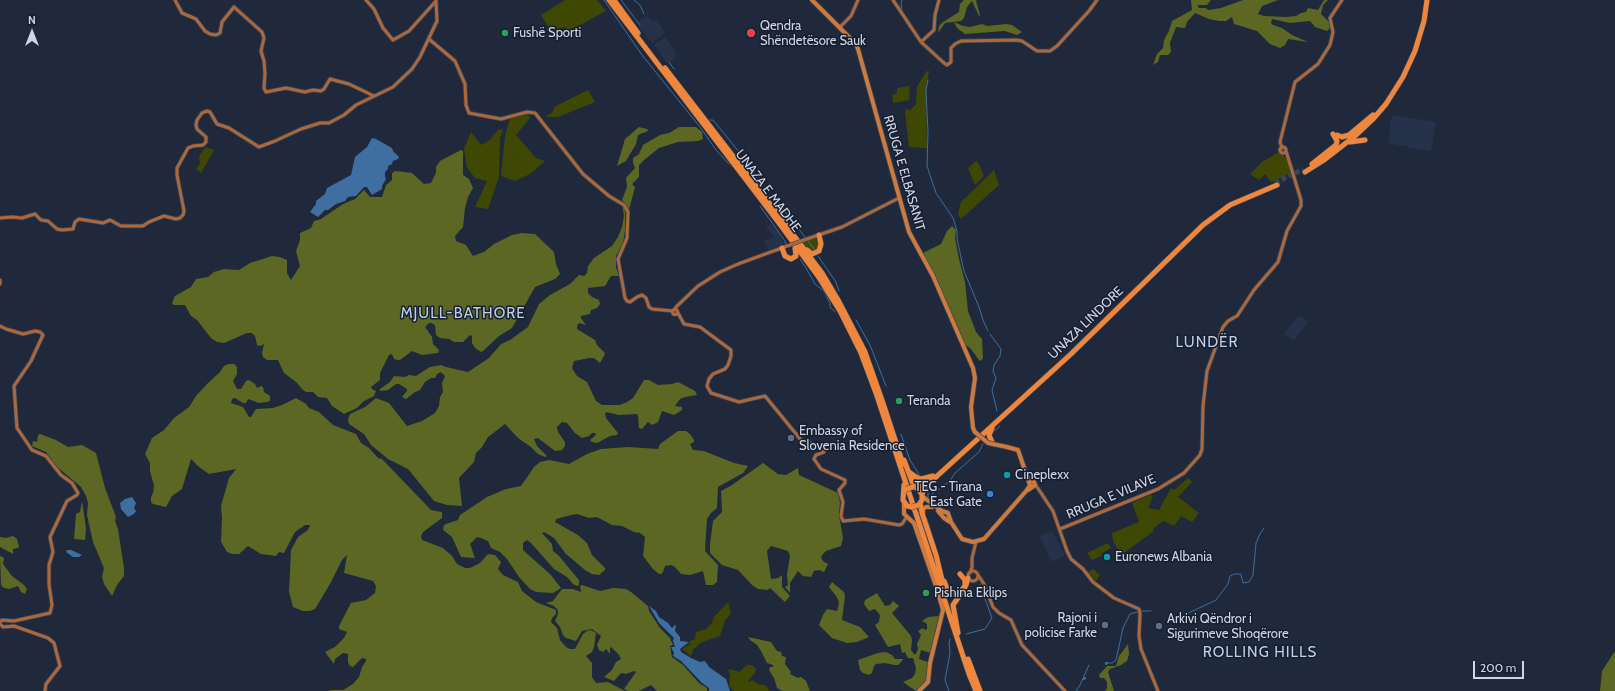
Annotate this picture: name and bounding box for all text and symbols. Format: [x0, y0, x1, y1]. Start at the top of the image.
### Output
north arrow [12, 12, 52, 52]
text: N [28, 13, 36, 27]
place label: Qendra Shëndetësore Sauk [760, 18, 866, 49]
place label: Fushë Sporti [513, 25, 581, 41]
marker: Qendra Shëndetësore Sauk [745, 27, 757, 39]
marker: Fushë Sporti [500, 28, 510, 38]
street label: RRUGA E ELBASANIT [880, 113, 928, 233]
street label: UNAZA E MADHE [732, 147, 804, 235]
street label: UNAZA LINDORE [1045, 283, 1127, 363]
district label: MJULL-BATHORE [400, 305, 526, 323]
district label: LUNDËR [1176, 334, 1238, 352]
place label: Teranda [907, 393, 951, 409]
marker: Teranda [894, 396, 904, 406]
place label: Embassy of Slovenia Residence [799, 423, 905, 454]
marker: Embassy of Slovenia Residence [786, 433, 796, 443]
place label: Cineplexx [1015, 467, 1069, 483]
marker: Cineplexx [1002, 470, 1012, 480]
street label: RRUGA E VILAVE [1064, 471, 1158, 523]
place label: TEG - Tirana East Gate [915, 479, 982, 510]
marker: TEG - Tirana East Gate [985, 489, 995, 499]
place label: Euronews Albania [1115, 549, 1212, 565]
marker: Euronews Albania [1102, 552, 1112, 562]
place label: Pishina Eklips [934, 585, 1007, 601]
marker: Pishina Eklips [921, 588, 931, 598]
place label: Rajoni i policise Farke [1025, 610, 1097, 641]
place label: Arkivi Qëndror i Sigurimeve Shoqërore [1167, 611, 1289, 642]
marker: Rajoni i policise Farke [1100, 620, 1110, 630]
marker: Arkivi Qëndror i Sigurimeve Shoqërore [1154, 621, 1164, 631]
district label: ROLLING HILLS [1203, 644, 1317, 662]
scale bar [1475, 653, 1526, 679]
text: 200 m [1480, 660, 1516, 675]

